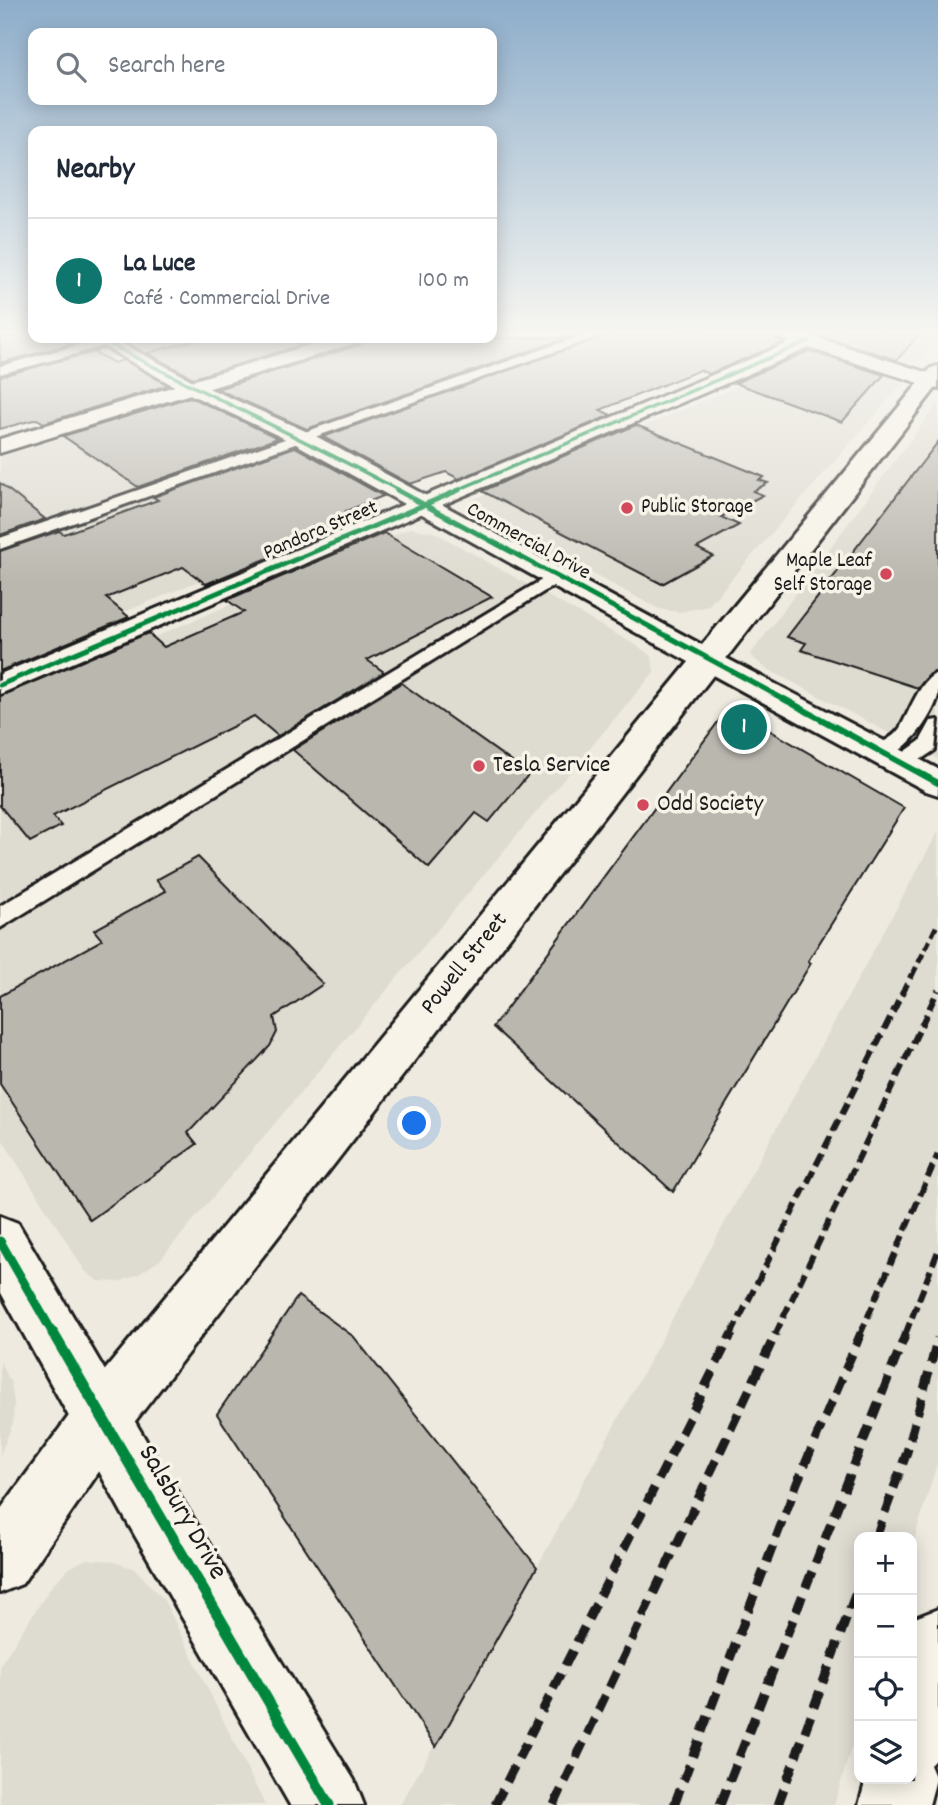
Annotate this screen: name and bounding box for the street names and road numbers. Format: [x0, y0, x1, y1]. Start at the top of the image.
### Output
street label: Pandora Street [259, 493, 383, 569]
street label: Commercial Drive [460, 495, 596, 589]
street label: Powell Street [413, 905, 517, 1022]
street label: Salsbury Drive [126, 1438, 236, 1588]

